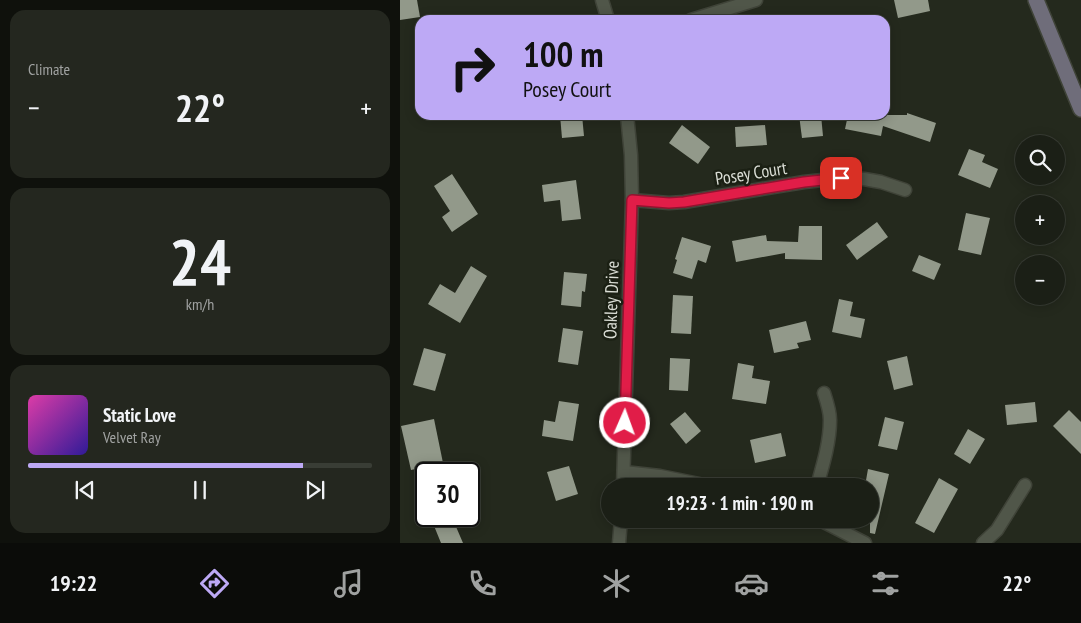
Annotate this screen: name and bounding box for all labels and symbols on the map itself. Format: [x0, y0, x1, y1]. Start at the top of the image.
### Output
street label: Posey Court [713, 156, 789, 190]
pin [820, 157, 862, 199]
street label: Oakley Drive [598, 261, 624, 339]
position arrow [598, 396, 650, 448]
speed limit sign: 30 [415, 462, 480, 527]

